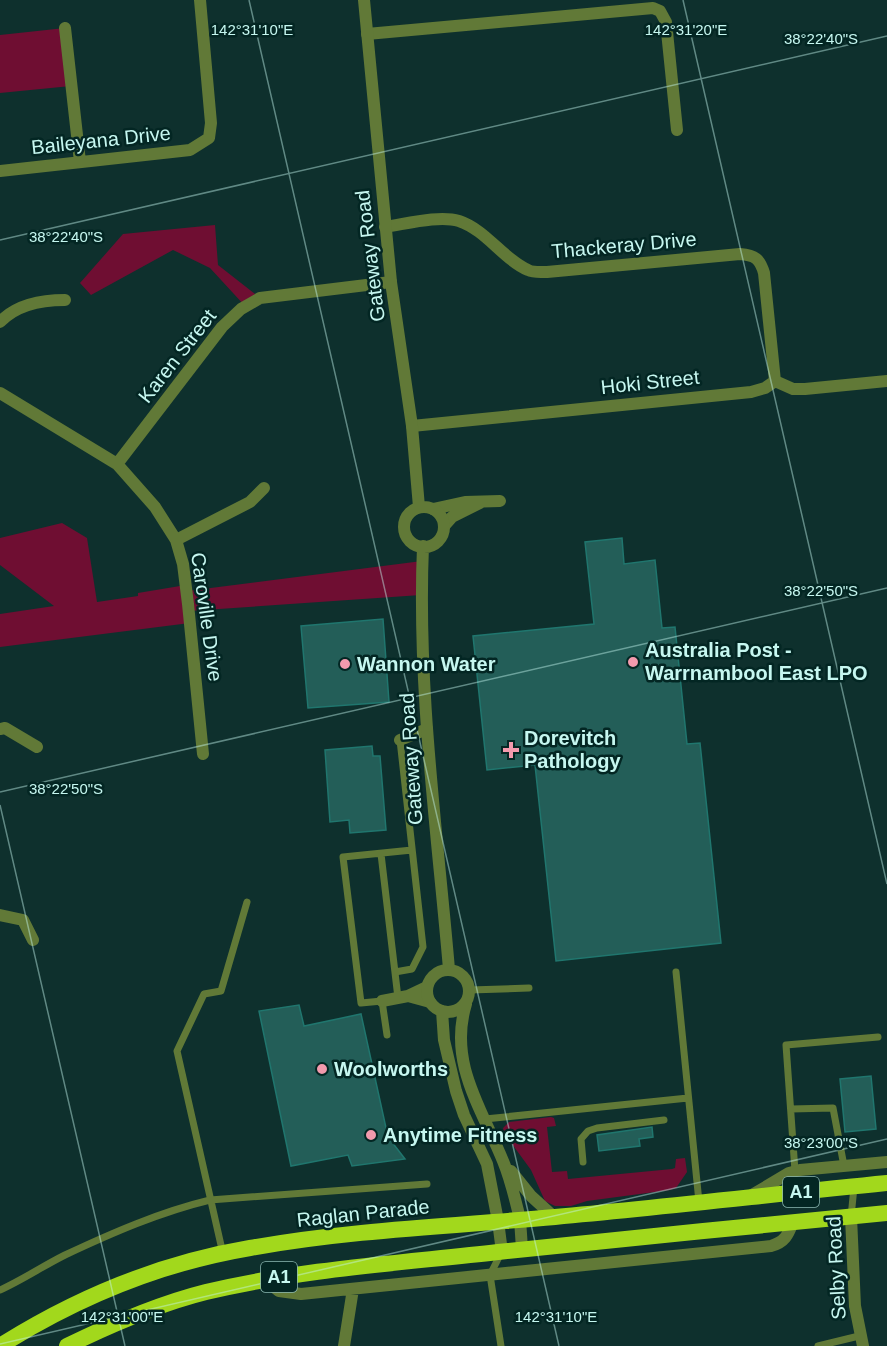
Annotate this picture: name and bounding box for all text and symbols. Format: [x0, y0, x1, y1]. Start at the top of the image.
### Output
text: 142°31'10"E [211, 21, 293, 38]
text: 142°31'20"E [645, 21, 727, 38]
text: 38°22'40"S [784, 30, 858, 47]
street label: Baileyana Drive [30, 122, 172, 158]
street label: Gateway Road [351, 189, 389, 323]
text: 38°22'40"S [29, 228, 103, 245]
street label: Thackeray Drive [551, 228, 697, 262]
street label: Karen Street [134, 305, 221, 407]
street label: Hoki Street [600, 366, 701, 398]
street label: Caroville Drive [187, 551, 227, 683]
text: 38°22'50"S [784, 582, 858, 599]
place label: Australia Post - Warrnambool East LPO [645, 639, 868, 684]
place label: Wannon Water [357, 653, 496, 675]
marker: Australia Post - Warrnambool East LPO [626, 655, 640, 669]
marker: Wannon Water [338, 657, 352, 671]
street label: Gateway Road [395, 692, 427, 826]
place label: Dorevitch Pathology [524, 727, 622, 772]
marker: Dorevitch Pathology [502, 741, 520, 759]
text: 38°22'50"S [29, 780, 103, 797]
place label: Woolworths [334, 1058, 448, 1080]
marker: Woolworths [315, 1062, 329, 1076]
place label: Anytime Fitness [383, 1124, 537, 1146]
marker: Anytime Fitness [364, 1128, 378, 1142]
text: 38°23'00"S [784, 1134, 858, 1151]
road number: A1 [783, 1177, 819, 1207]
street label: Raglan Parade [295, 1195, 431, 1231]
street label: Selby Road [822, 1216, 850, 1320]
road number: A1 [261, 1262, 297, 1292]
text: 142°31'00"E [81, 1308, 163, 1325]
text: 142°31'10"E [515, 1308, 597, 1325]

